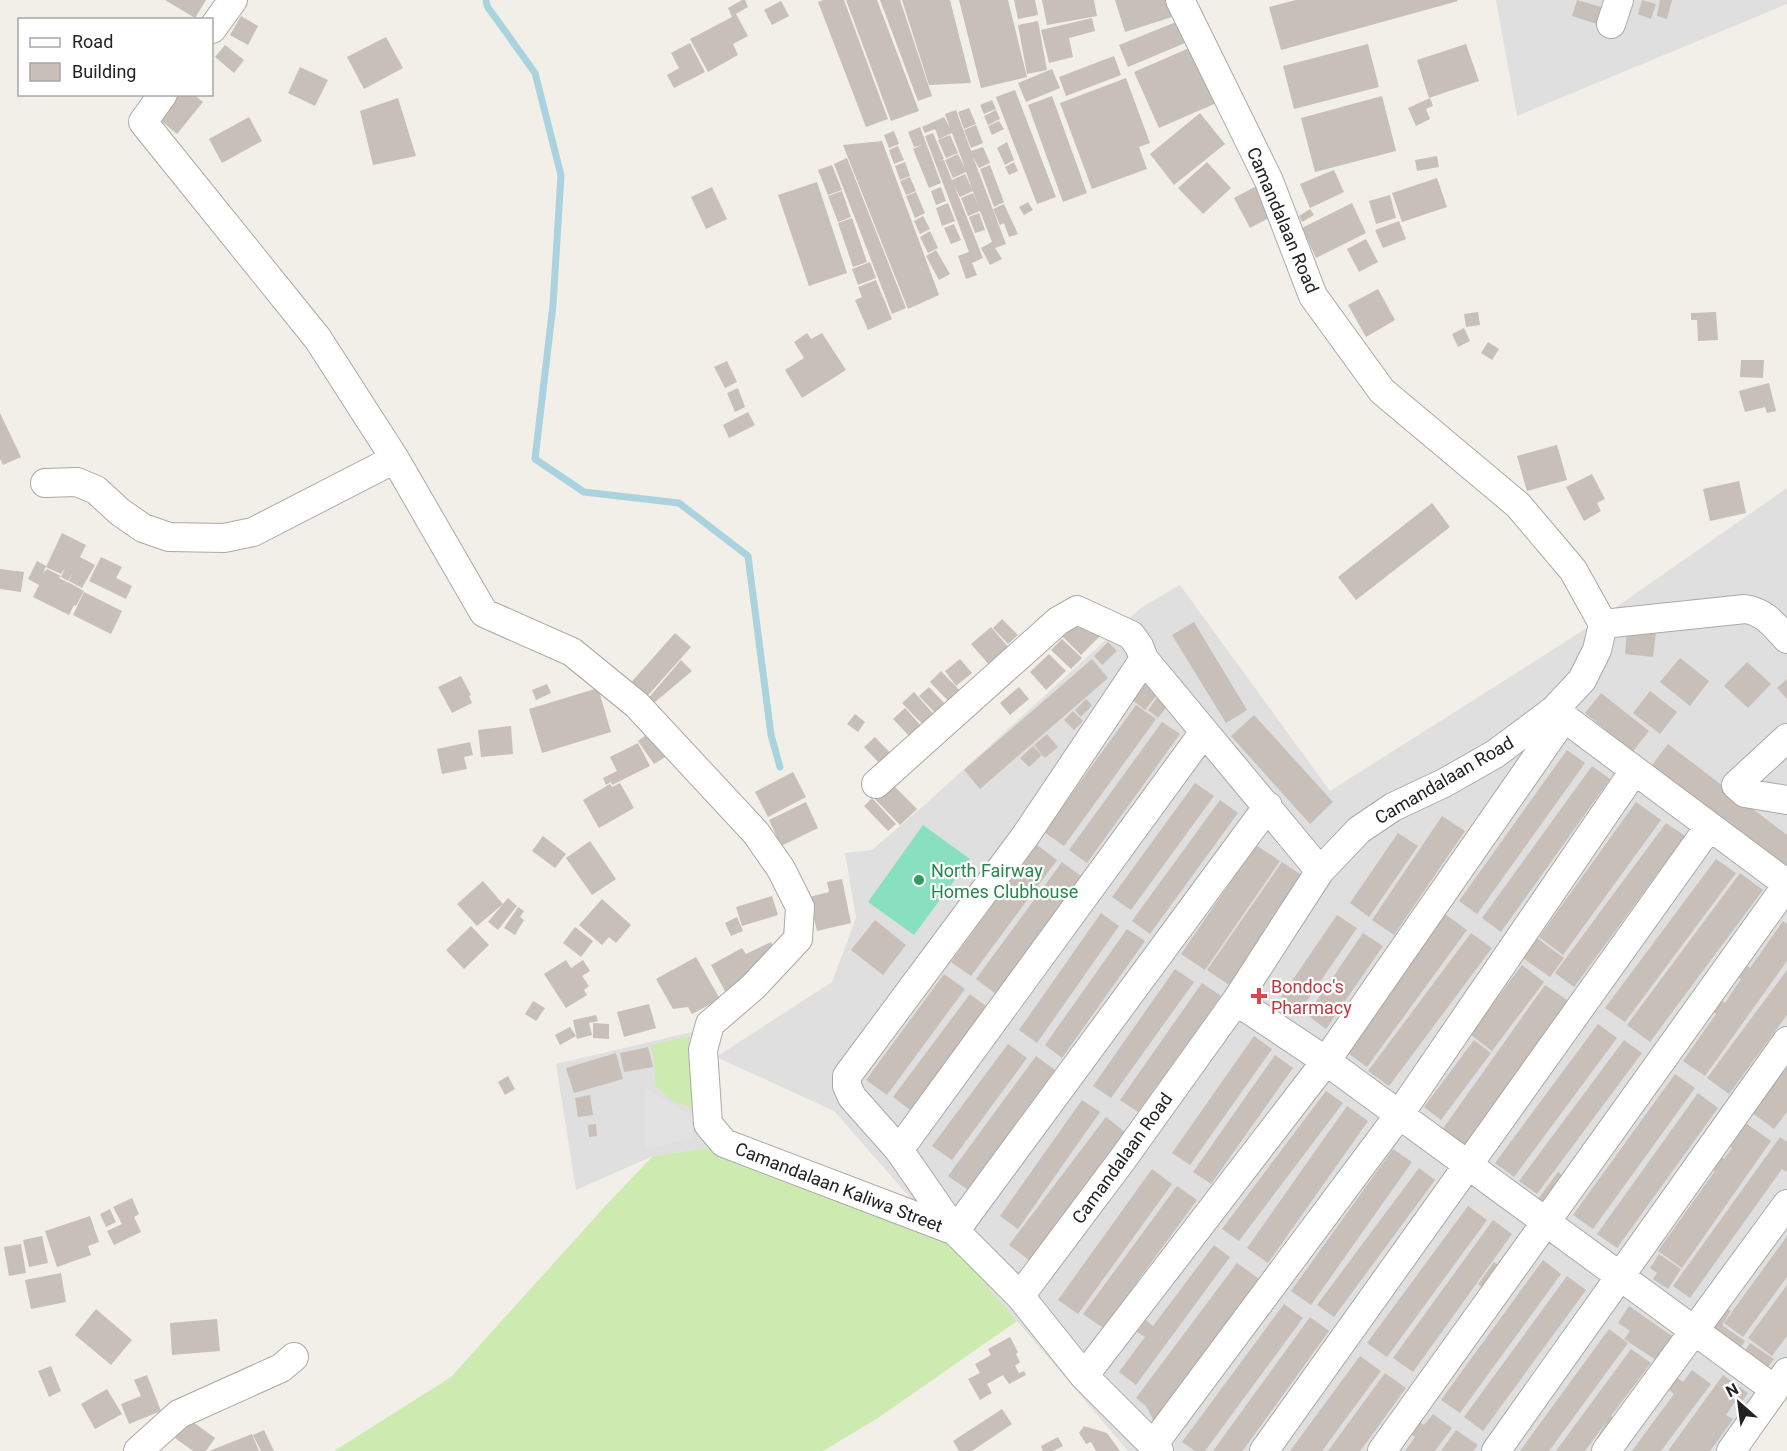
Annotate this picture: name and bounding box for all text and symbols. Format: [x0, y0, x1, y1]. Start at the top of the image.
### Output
legend [18, 18, 213, 96]
text: Road [72, 31, 113, 52]
text: Building [72, 61, 136, 82]
street label: Camandalaan Road [1243, 144, 1323, 296]
street label: Camandalaan Road [1371, 732, 1517, 828]
place label: North Fairway Homes Clubhouse [931, 860, 1078, 902]
marker: North Fairway Homes Clubhouse [912, 873, 926, 887]
place label: Bondoc's Pharmacy [1271, 976, 1352, 1018]
marker: Bondoc's Pharmacy [1252, 989, 1266, 1003]
street label: Camandalaan Road [1067, 1088, 1177, 1228]
street label: Camandalaan Kaliwa Street [732, 1138, 946, 1236]
north arrow [1709, 1373, 1769, 1433]
text: N [1723, 1379, 1742, 1401]

